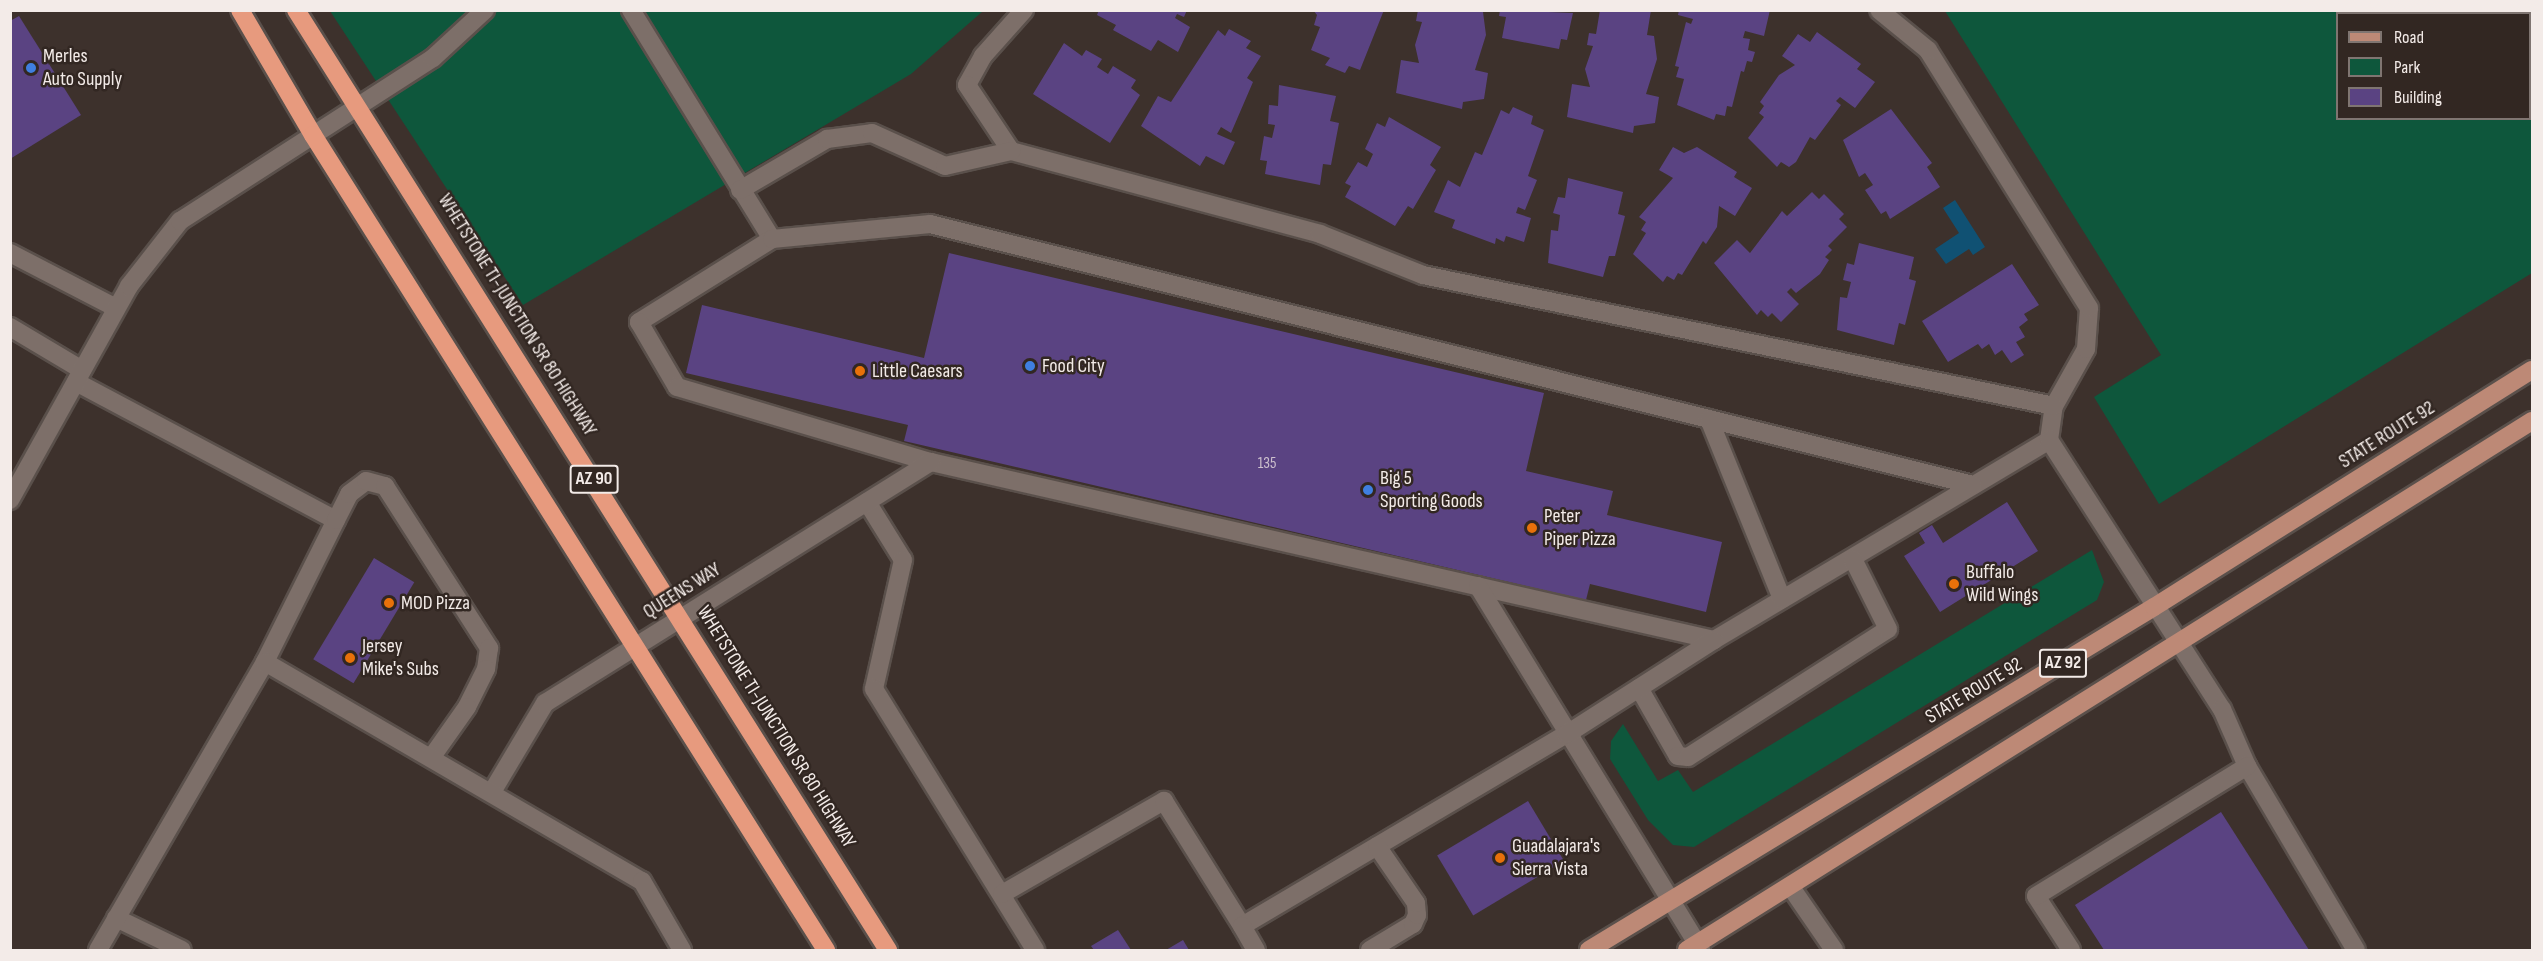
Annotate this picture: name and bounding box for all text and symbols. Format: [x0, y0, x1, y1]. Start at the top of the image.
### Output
legend [2336, 12, 2531, 120]
text: Road [2394, 27, 2424, 48]
place label: Merles Auto Supply [43, 45, 122, 92]
text: Park [2394, 57, 2420, 78]
marker: Merles Auto Supply [24, 61, 38, 75]
text: Building [2394, 87, 2442, 108]
street label: WHETSTONE TI-JUNCTION SR 80 HIGHWAY [432, 190, 602, 440]
place label: Food City [1042, 354, 1105, 378]
place label: Little Caesars [872, 359, 963, 383]
marker: Food City [1023, 359, 1037, 373]
marker: Little Caesars [853, 364, 867, 378]
street label: STATE ROUTE 92 [2335, 396, 2439, 474]
house number: 135 [1258, 454, 1276, 474]
road number: AZ 90 [568, 464, 620, 494]
place label: Big 5 Sporting Goods [1380, 466, 1483, 513]
marker: Big 5 Sporting Goods [1361, 483, 1375, 497]
place label: Peter Piper Pizza [1544, 504, 1616, 551]
marker: Peter Piper Pizza [1525, 521, 1539, 535]
street label: QUEENS WAY [639, 558, 725, 624]
place label: Buffalo Wild Wings [1966, 560, 2038, 607]
marker: Buffalo Wild Wings [1947, 577, 1961, 591]
place label: MOD Pizza [401, 591, 470, 615]
marker: MOD Pizza [382, 596, 396, 610]
street label: WHETSTONE TI-JUNCTION SR 80 HIGHWAY [691, 602, 861, 852]
place label: Jersey Mike's Subs [362, 634, 439, 681]
road number: AZ 92 [2038, 648, 2088, 678]
marker: Jersey Mike's Subs [343, 651, 357, 665]
street label: STATE ROUTE 92 [1921, 653, 2027, 729]
place label: Guadalajara's Sierra Vista [1512, 834, 1600, 881]
marker: Guadalajara's Sierra Vista [1493, 851, 1507, 865]

